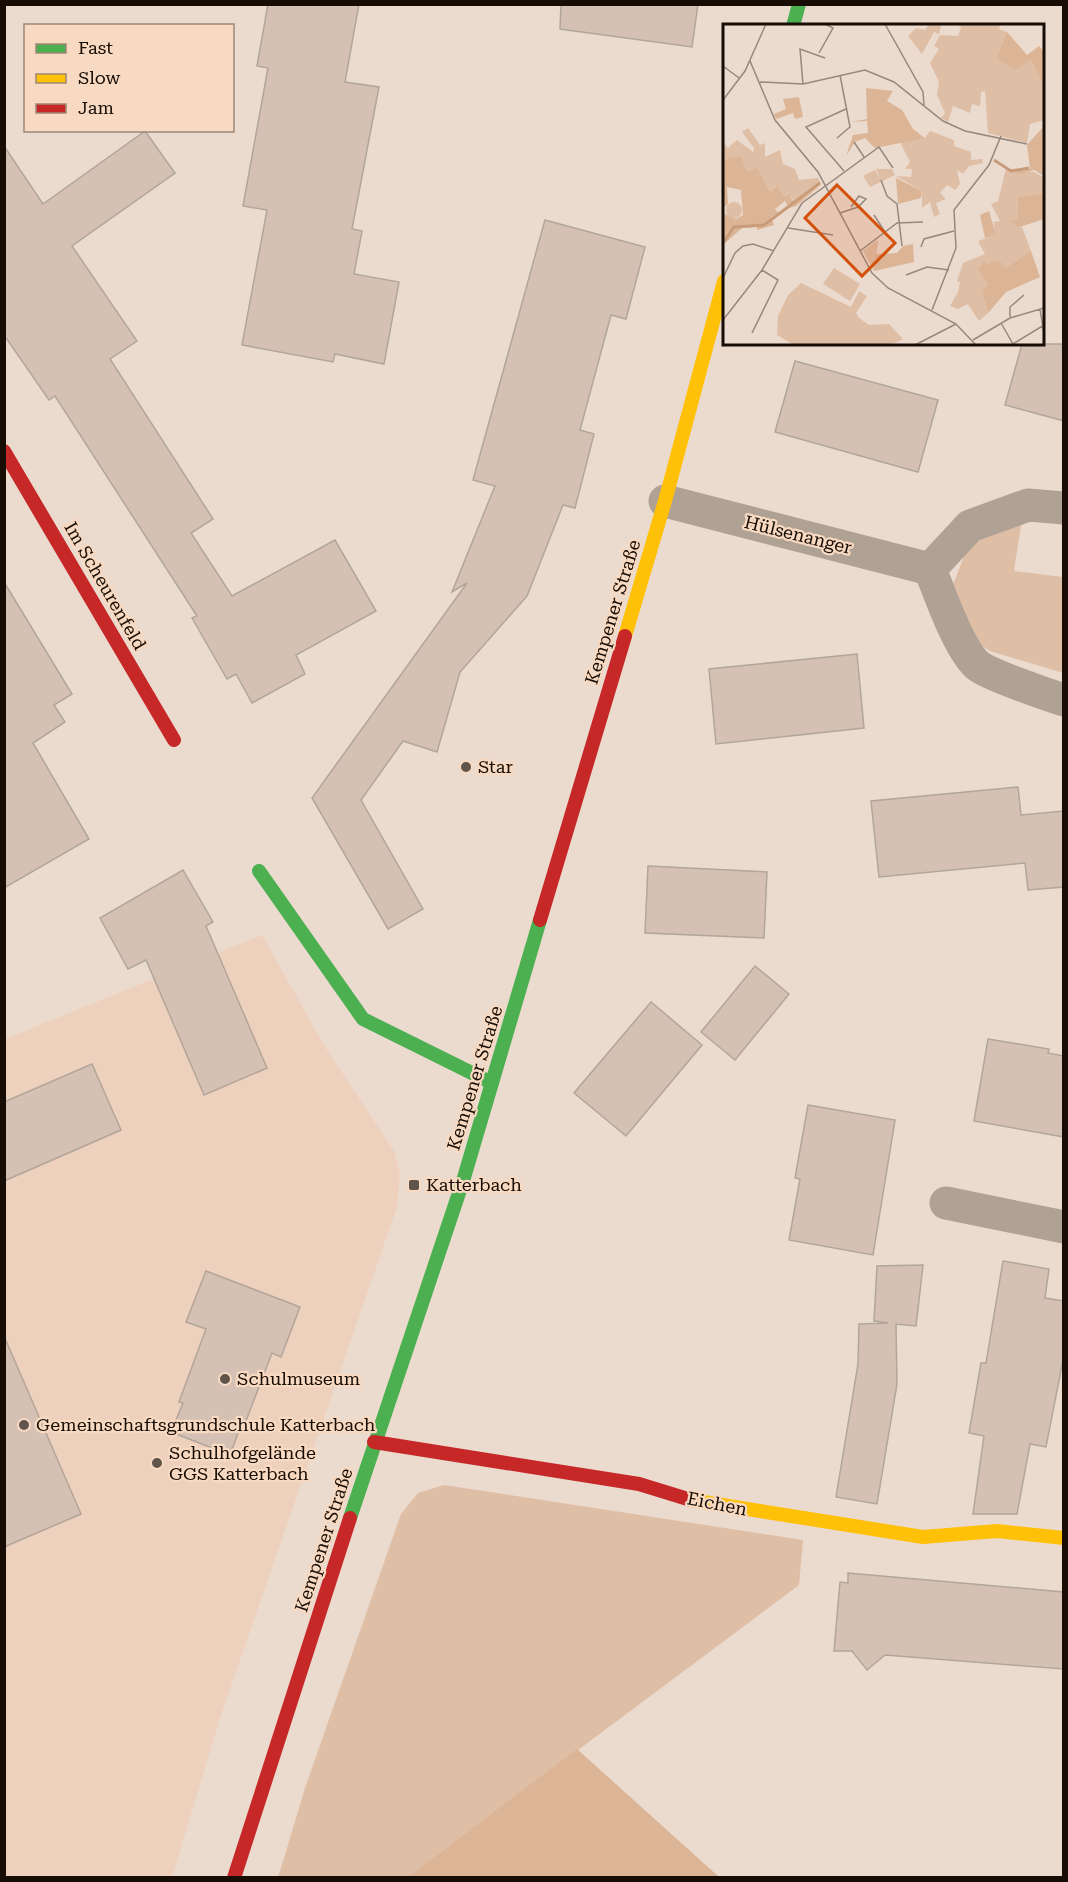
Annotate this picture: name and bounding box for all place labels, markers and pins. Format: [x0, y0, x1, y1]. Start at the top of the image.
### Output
place label: Star [478, 756, 513, 777]
marker: Star [459, 760, 473, 774]
place label: Katterbach [426, 1174, 522, 1195]
marker: Katterbach [407, 1178, 421, 1192]
place label: Schulmuseum [237, 1368, 360, 1389]
marker: Schulmuseum [218, 1372, 232, 1386]
place label: Gemeinschaftsgrundschule Katterbach [36, 1414, 376, 1435]
marker: Gemeinschaftsgrundschule Katterbach [17, 1418, 31, 1432]
place label: Schulhofgelände GGS Katterbach [169, 1442, 316, 1484]
marker: Schulhofgelände GGS Katterbach [150, 1456, 164, 1470]

